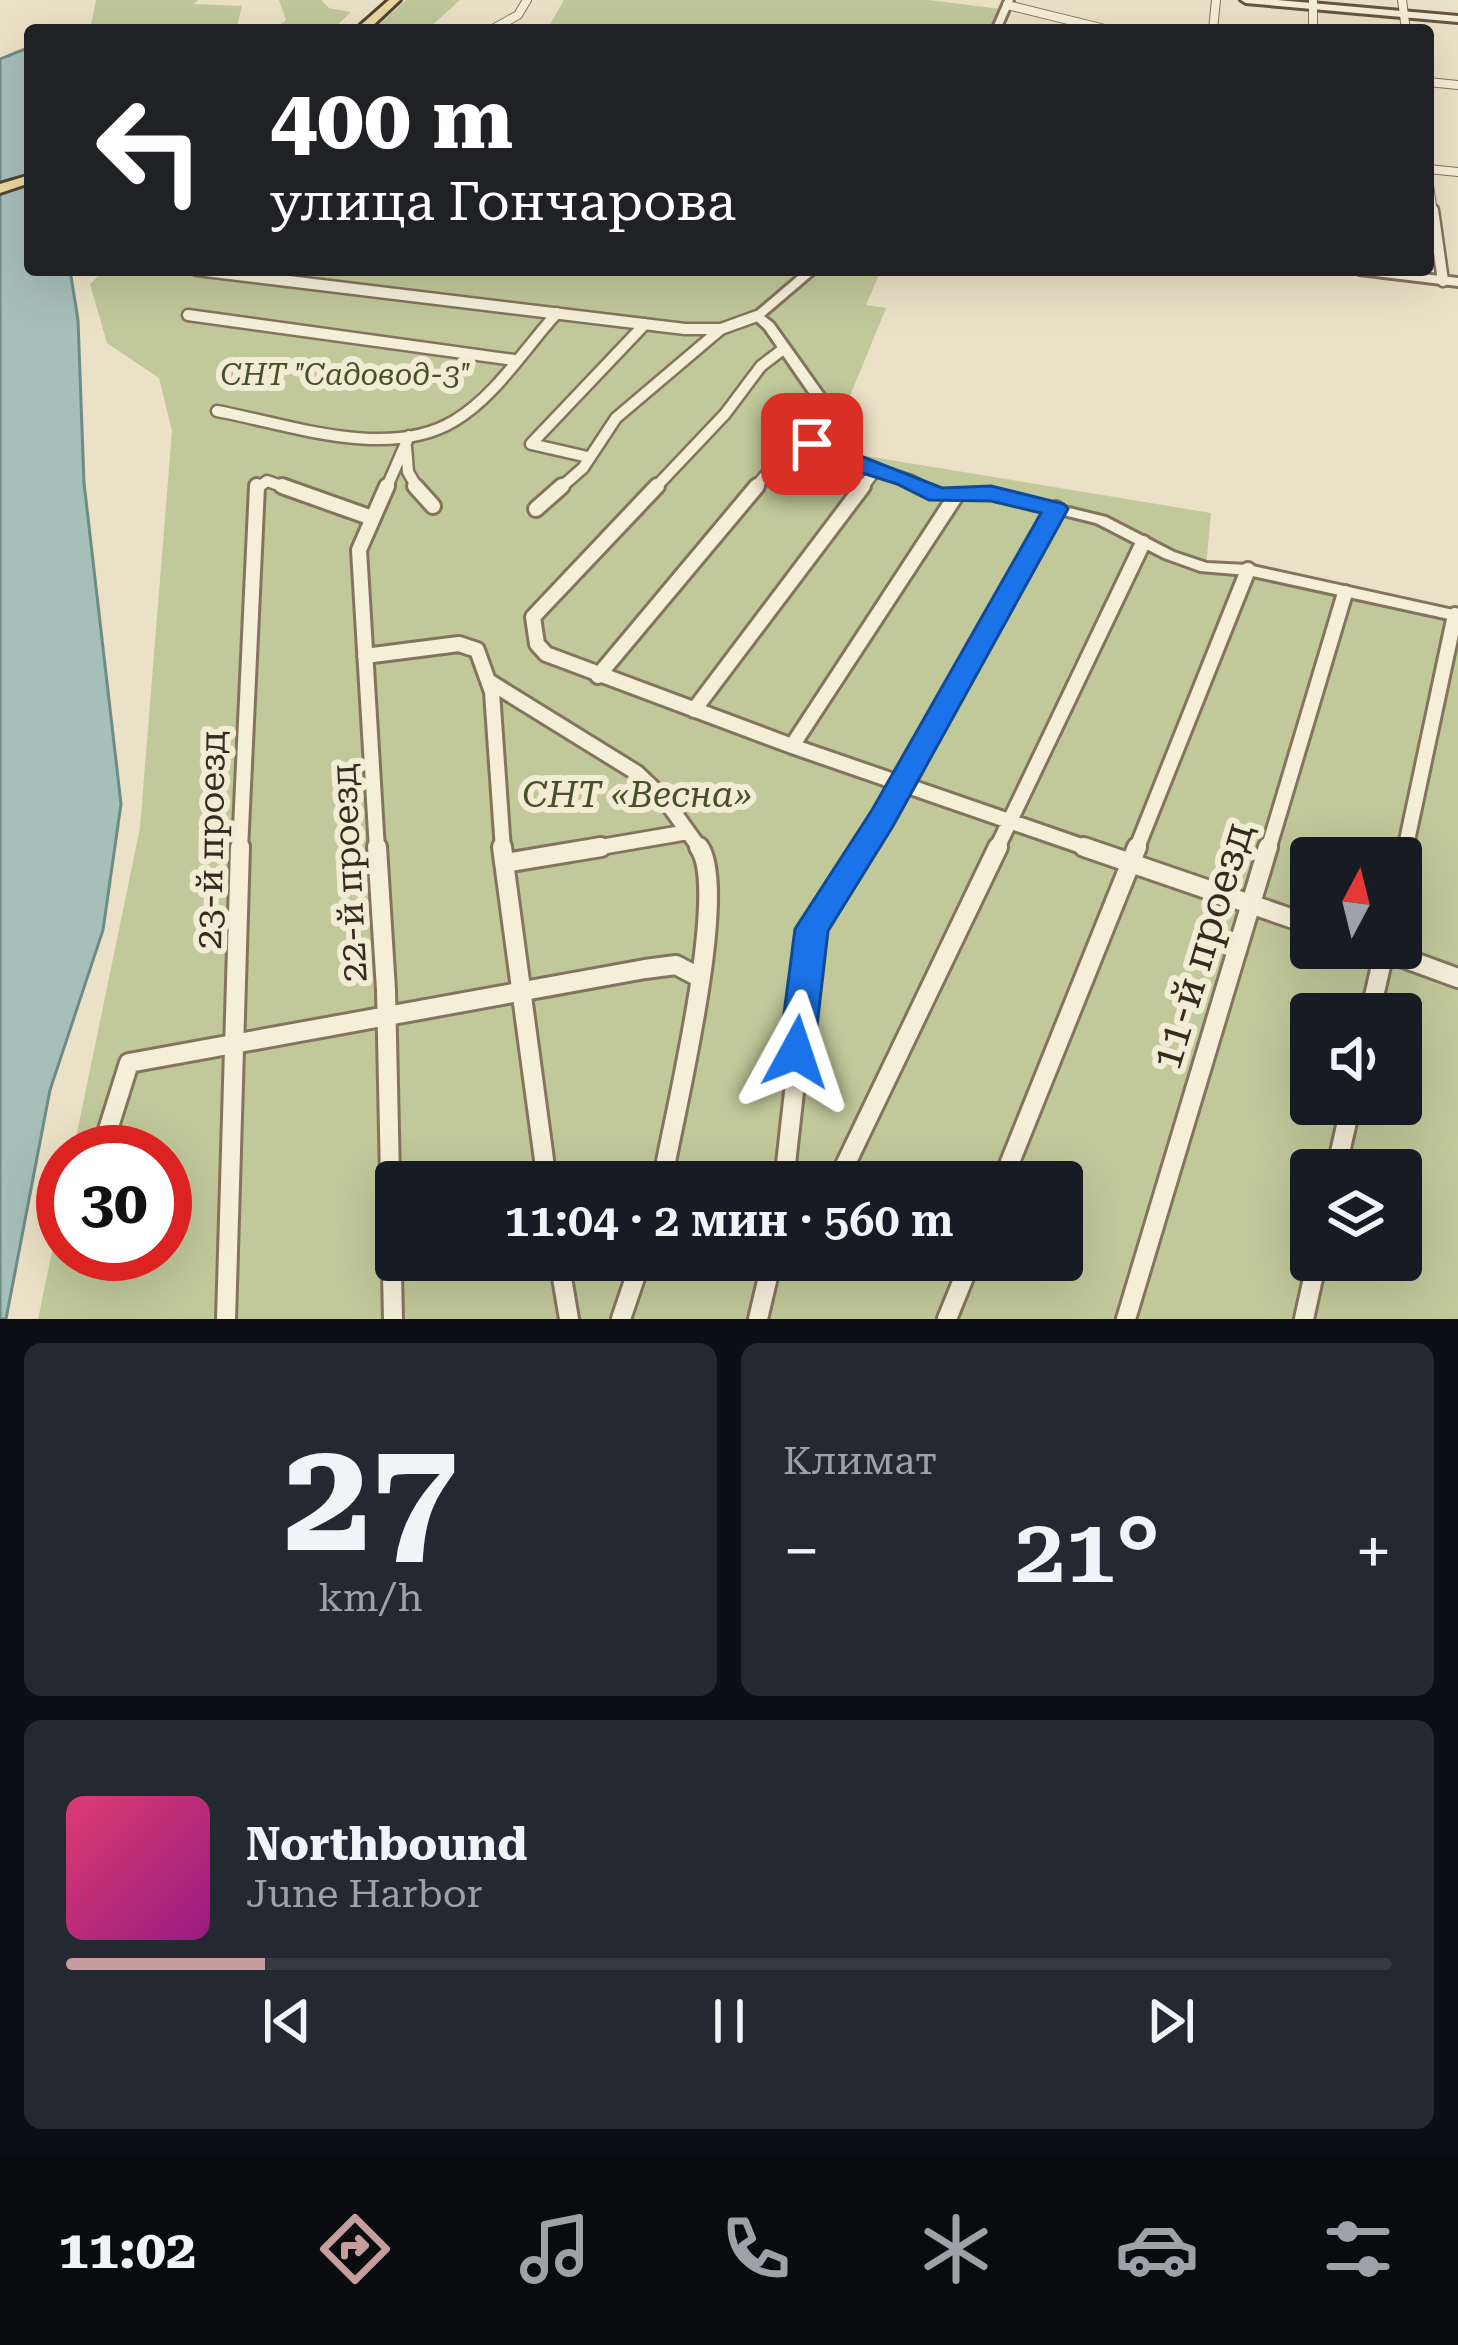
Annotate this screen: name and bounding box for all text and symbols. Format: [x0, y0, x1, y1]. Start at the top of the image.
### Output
text: 400 m [270, 70, 513, 168]
icon: left [72, 72, 228, 228]
text: улица Гончарова [270, 170, 736, 233]
park label: СНТ "Садовод-3" [221, 357, 471, 392]
pin [761, 393, 863, 495]
icon: arrive [779, 411, 845, 477]
street label: 23-й проезд [188, 730, 234, 950]
street label: 22-й проезд [322, 762, 376, 984]
park label: СНТ «Весна» [522, 774, 752, 816]
street label: 11-й проезд [1141, 817, 1263, 1075]
north arrow [1290, 837, 1422, 969]
map controls [1290, 837, 1422, 1281]
position arrow [733, 989, 859, 1115]
button: sound [1290, 993, 1422, 1125]
speed limit sign: 30 [36, 1125, 192, 1281]
button: layers [1290, 1149, 1422, 1281]
text: 11:04 · 2 мин · 560 m [504, 1194, 954, 1247]
text: 27 [283, 1405, 458, 1588]
text: Климат [783, 1438, 937, 1484]
text: 21° [1015, 1499, 1160, 1604]
text: − [783, 1513, 820, 1590]
text: + [1355, 1513, 1392, 1590]
text: km/h [318, 1575, 423, 1621]
text: Northbound [246, 1818, 527, 1871]
text: June Harbor [246, 1871, 483, 1917]
icon: previous [254, 1988, 320, 2054]
icon: pause [696, 1988, 762, 2054]
icon: next [1138, 1988, 1204, 2054]
icon: directions [313, 2207, 397, 2291]
icon: music [513, 2207, 597, 2291]
icon: phone [714, 2207, 798, 2291]
icon: climate [914, 2207, 998, 2291]
icon: car [1115, 2207, 1199, 2291]
icon: filters [1316, 2207, 1400, 2291]
text: 11:02 [58, 2218, 196, 2281]

